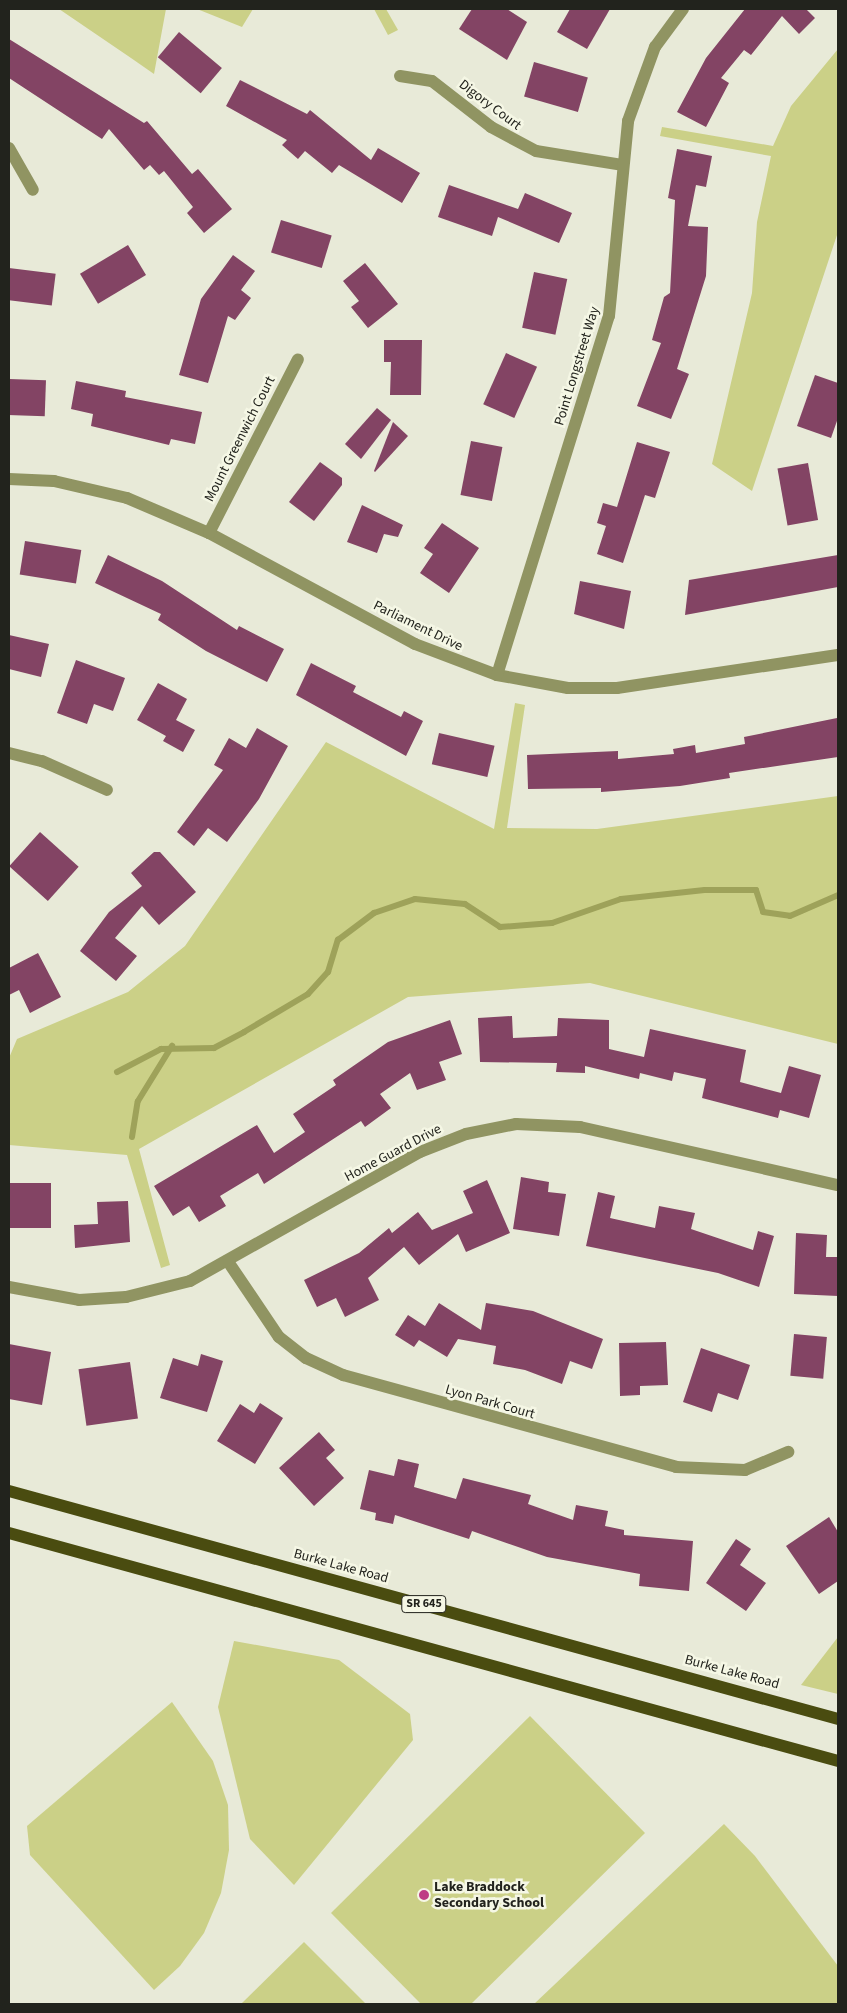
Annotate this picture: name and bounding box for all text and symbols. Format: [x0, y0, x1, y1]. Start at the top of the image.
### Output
street label: Digory Court [455, 76, 525, 134]
street label: Point Longstreet Way [551, 305, 603, 427]
street label: Mount Greenwich Court [201, 373, 279, 505]
street label: Parliament Drive [371, 597, 465, 655]
street label: Home Guard Drive [342, 1120, 444, 1186]
street label: Lyon Park Court [443, 1381, 537, 1423]
street label: Burke Lake Road [292, 1545, 390, 1587]
road number: SR 645 [400, 1595, 448, 1614]
street label: Burke Lake Road [683, 1651, 781, 1693]
place label: Lake Braddock Secondary School [434, 1879, 544, 1911]
marker: Lake Braddock Secondary School [418, 1889, 430, 1901]

